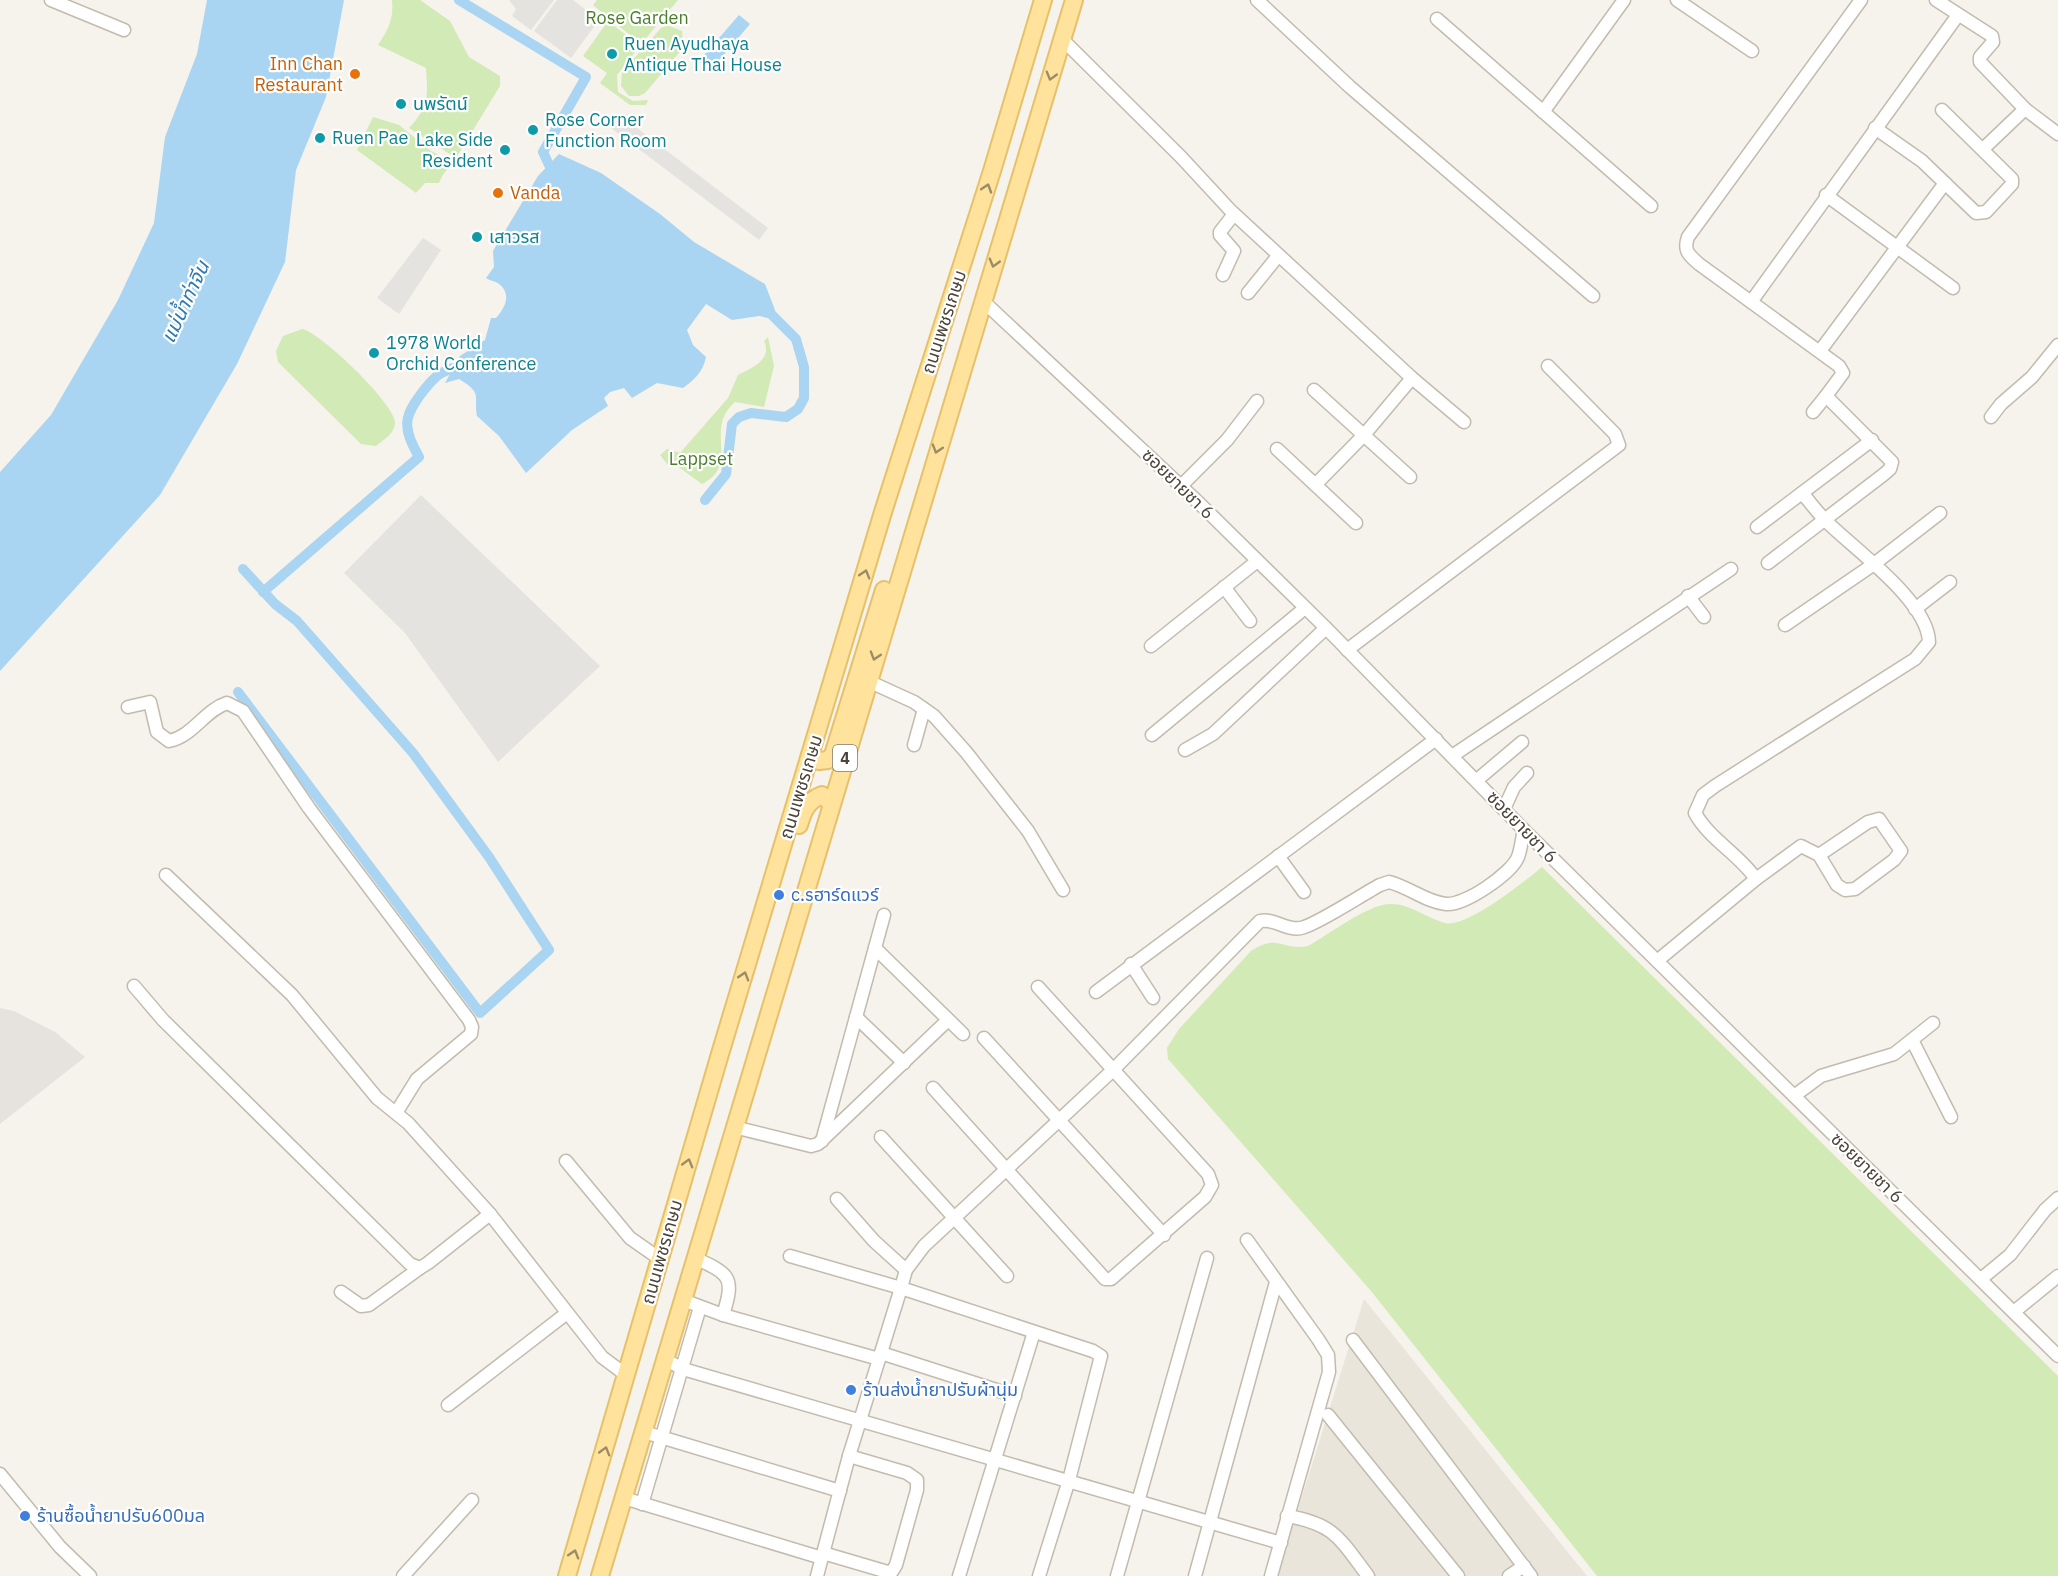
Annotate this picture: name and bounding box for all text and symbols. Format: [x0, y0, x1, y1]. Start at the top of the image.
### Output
park label: Rose Garden [585, 6, 689, 29]
place label: Ruen Ayudhaya Antique Thai House [624, 32, 782, 76]
marker: Ruen Ayudhaya Antique Thai House [605, 47, 619, 61]
place label: Inn Chan Restaurant [254, 52, 343, 96]
marker: Inn Chan Restaurant [348, 67, 362, 81]
one-way arrow [1046, 70, 1058, 81]
place label: นพรัตน์ [413, 92, 468, 115]
marker: นพรัตน์ [394, 97, 408, 111]
place label: Rose Corner Function Room [545, 108, 667, 152]
marker: Rose Corner Function Room [526, 123, 540, 137]
place label: Ruen Pae [332, 126, 408, 149]
place label: Lake Side Resident [416, 128, 493, 172]
marker: Ruen Pae [313, 131, 327, 145]
marker: Lake Side Resident [498, 143, 512, 157]
place label: Vanda [510, 181, 561, 204]
one-way arrow [980, 183, 992, 194]
marker: Vanda [491, 186, 505, 200]
place label: เสาวรส [489, 225, 540, 248]
marker: เสาวรส [470, 230, 484, 244]
water label: แม่น้ำท่าจีน [154, 255, 216, 347]
one-way arrow [989, 257, 1001, 268]
street label: ถนนเพชรเกษม [916, 267, 971, 377]
place label: 1978 World Orchid Conference [386, 331, 536, 375]
marker: 1978 World Orchid Conference [367, 346, 381, 360]
one-way arrow [932, 443, 944, 454]
street label: ซอยยายชา 6 [1137, 443, 1219, 524]
park label: Lappset [669, 447, 733, 470]
one-way arrow [858, 569, 870, 580]
one-way arrow [870, 650, 882, 661]
street label: ถนนเพชรเกษม [774, 732, 827, 842]
road number: 4 [833, 745, 857, 771]
street label: ซอยยายชา 6 [1482, 786, 1563, 868]
place label: c.sฮาร์ดแวร์ [791, 883, 880, 906]
marker: c.sฮาร์ดแวร์ [772, 888, 786, 902]
one-way arrow [736, 971, 749, 982]
street label: ซอยยายชา 6 [1826, 1127, 1908, 1208]
one-way arrow [681, 1158, 693, 1169]
street label: ถนนเพชรเกษม [636, 1197, 687, 1307]
place label: ร้านส่งน้ำยาปรับผ้านุ่ม [863, 1377, 1018, 1401]
marker: ร้านส่งน้ำยาปรับผ้านุ่ม [844, 1383, 858, 1397]
one-way arrow [598, 1446, 610, 1457]
place label: ร้านซื้อน้ำยาปรับ600มล [37, 1503, 205, 1527]
marker: ร้านซื้อน้ำยาปรับ600มล [18, 1509, 32, 1523]
one-way arrow [567, 1549, 579, 1559]

